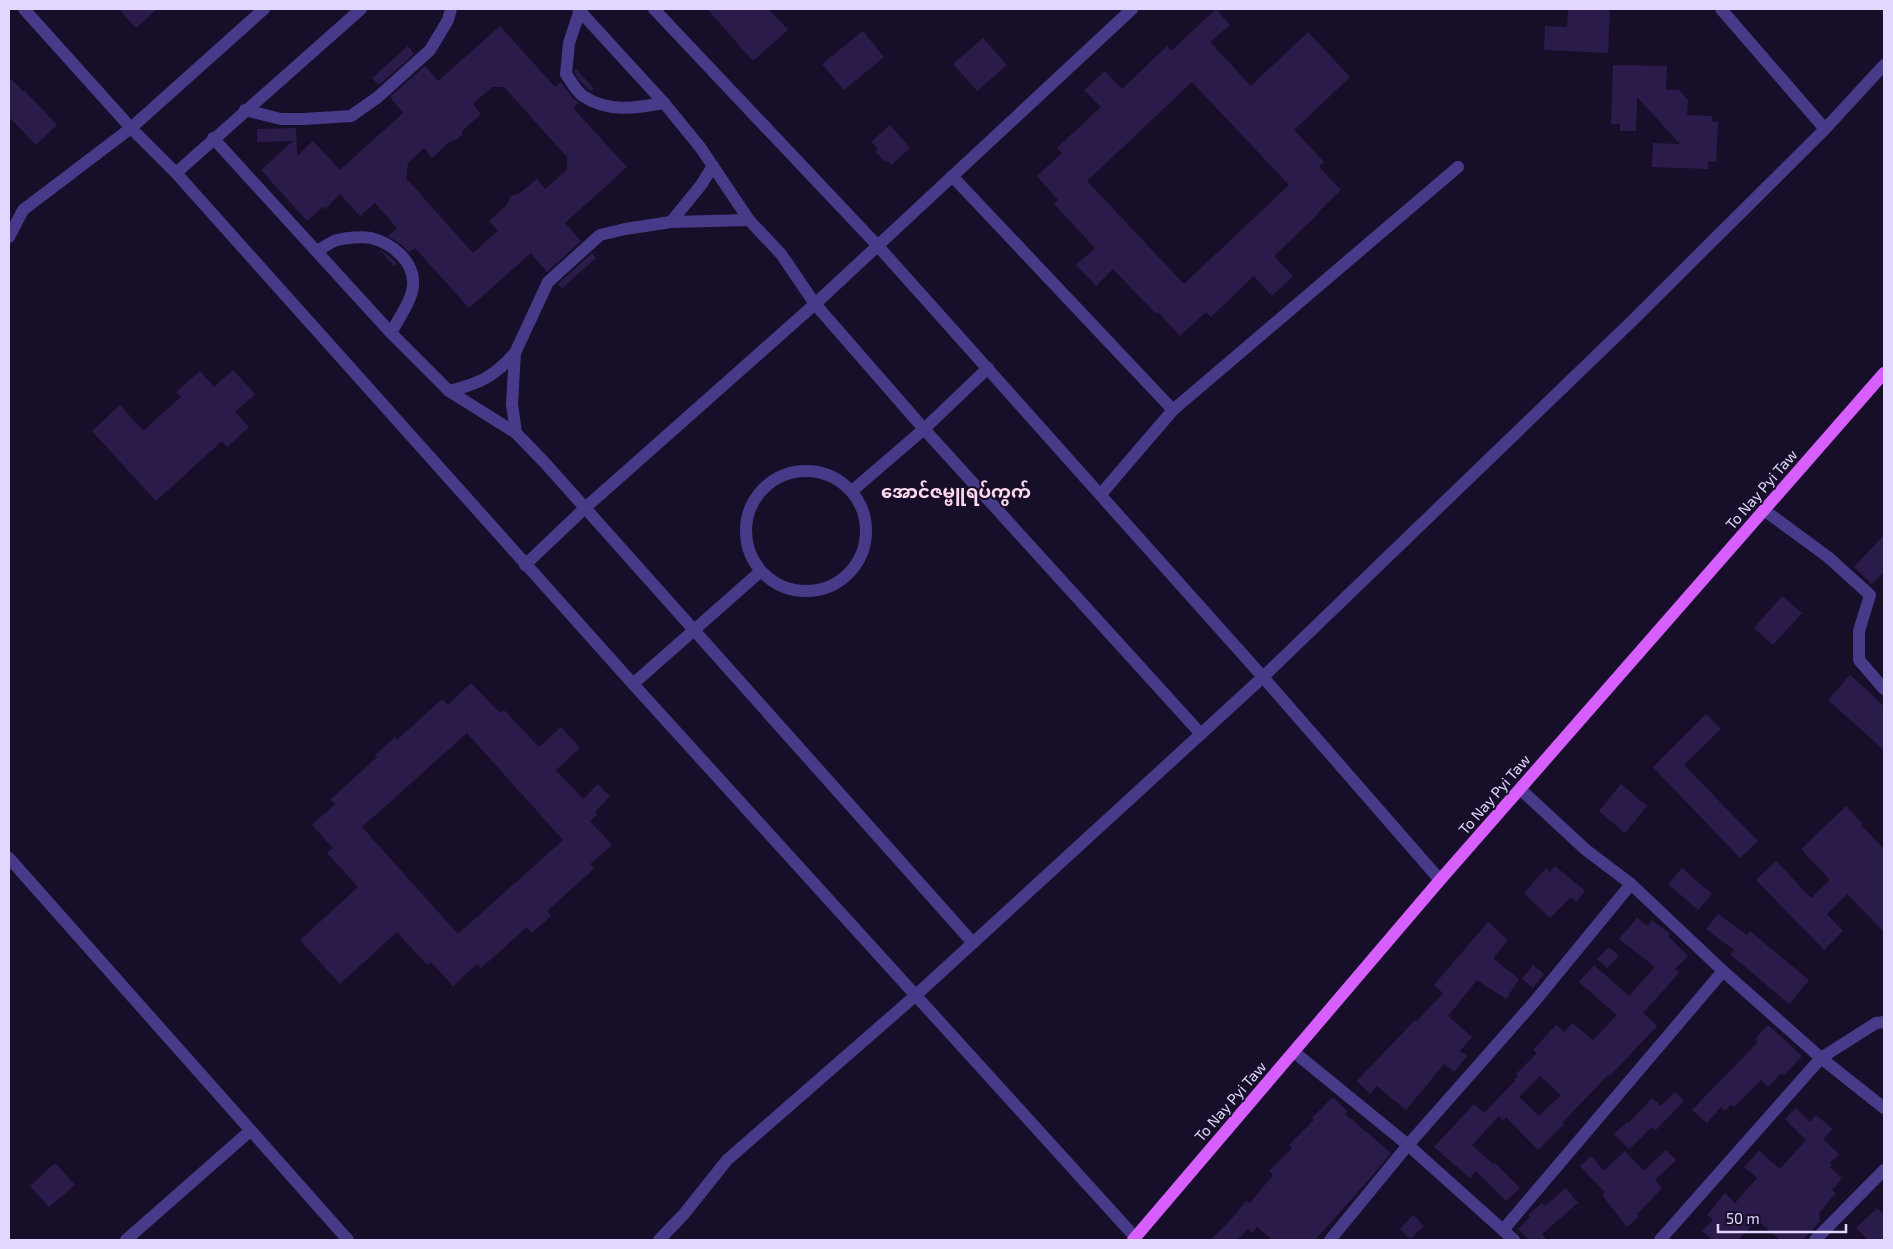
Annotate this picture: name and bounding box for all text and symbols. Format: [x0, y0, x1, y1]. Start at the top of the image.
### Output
street label: To Nay Pyi Taw [1721, 445, 1801, 533]
district label: အောင်ဇမ္ဗူရပ်ကွက် [881, 480, 1031, 506]
street label: To Nay Pyi Taw [1454, 750, 1534, 838]
street label: To Nay Pyi Taw [1190, 1057, 1270, 1145]
scale bar [1718, 1202, 1846, 1234]
text: 50 m [1726, 1209, 1760, 1227]

